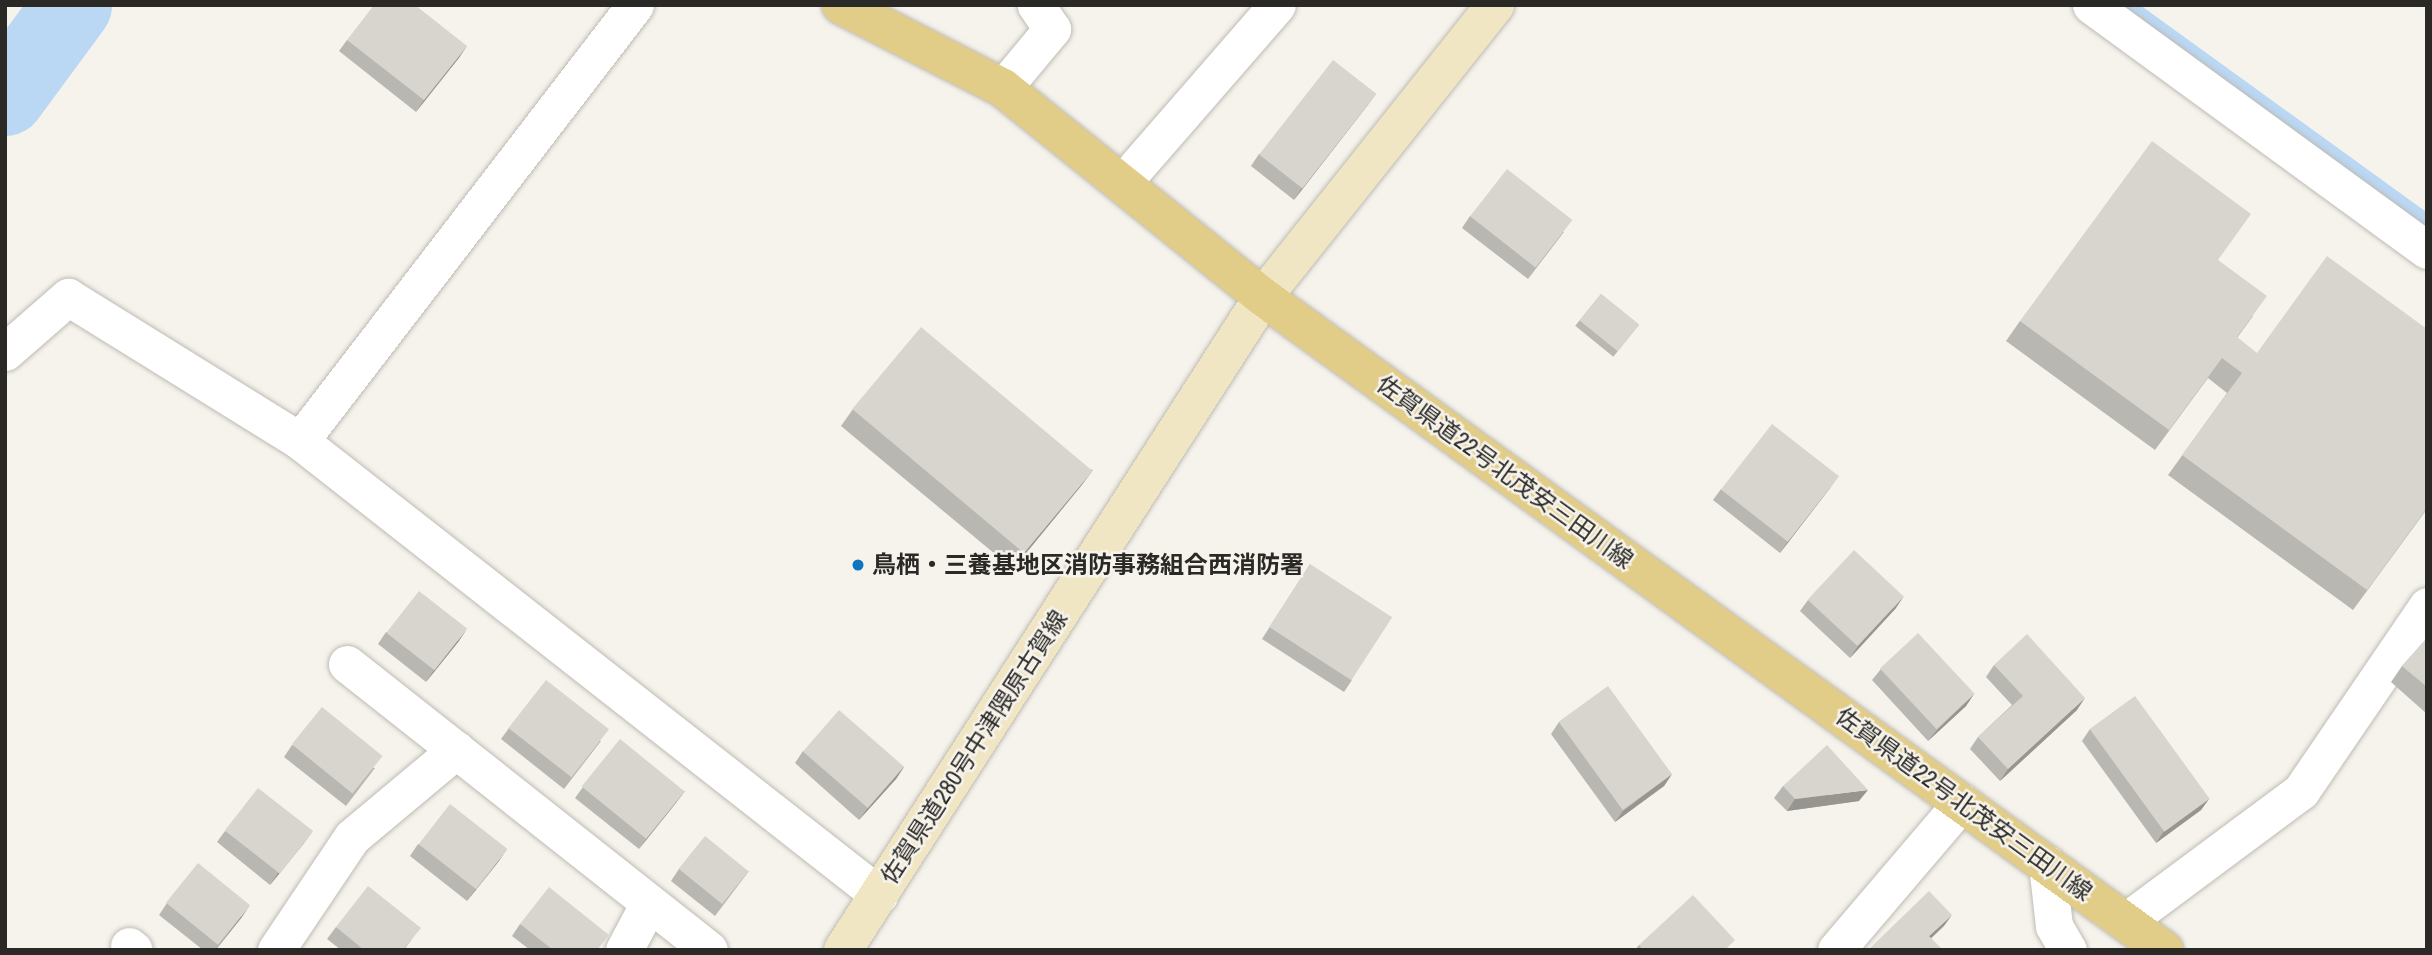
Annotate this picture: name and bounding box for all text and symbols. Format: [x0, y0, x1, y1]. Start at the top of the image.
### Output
street label: 佐賀県道22号北茂安三田川線 [1371, 369, 1639, 575]
place label: 鳥栖・三養基地区消防事務組合西消防署 [872, 551, 1304, 579]
marker: 鳥栖・三養基地区消防事務組合西消防署 [850, 557, 866, 573]
street label: 佐賀県道280号中津隈原古賀線 [875, 605, 1073, 889]
street label: 佐賀県道22号北茂安三田川線 [1830, 701, 2098, 907]

